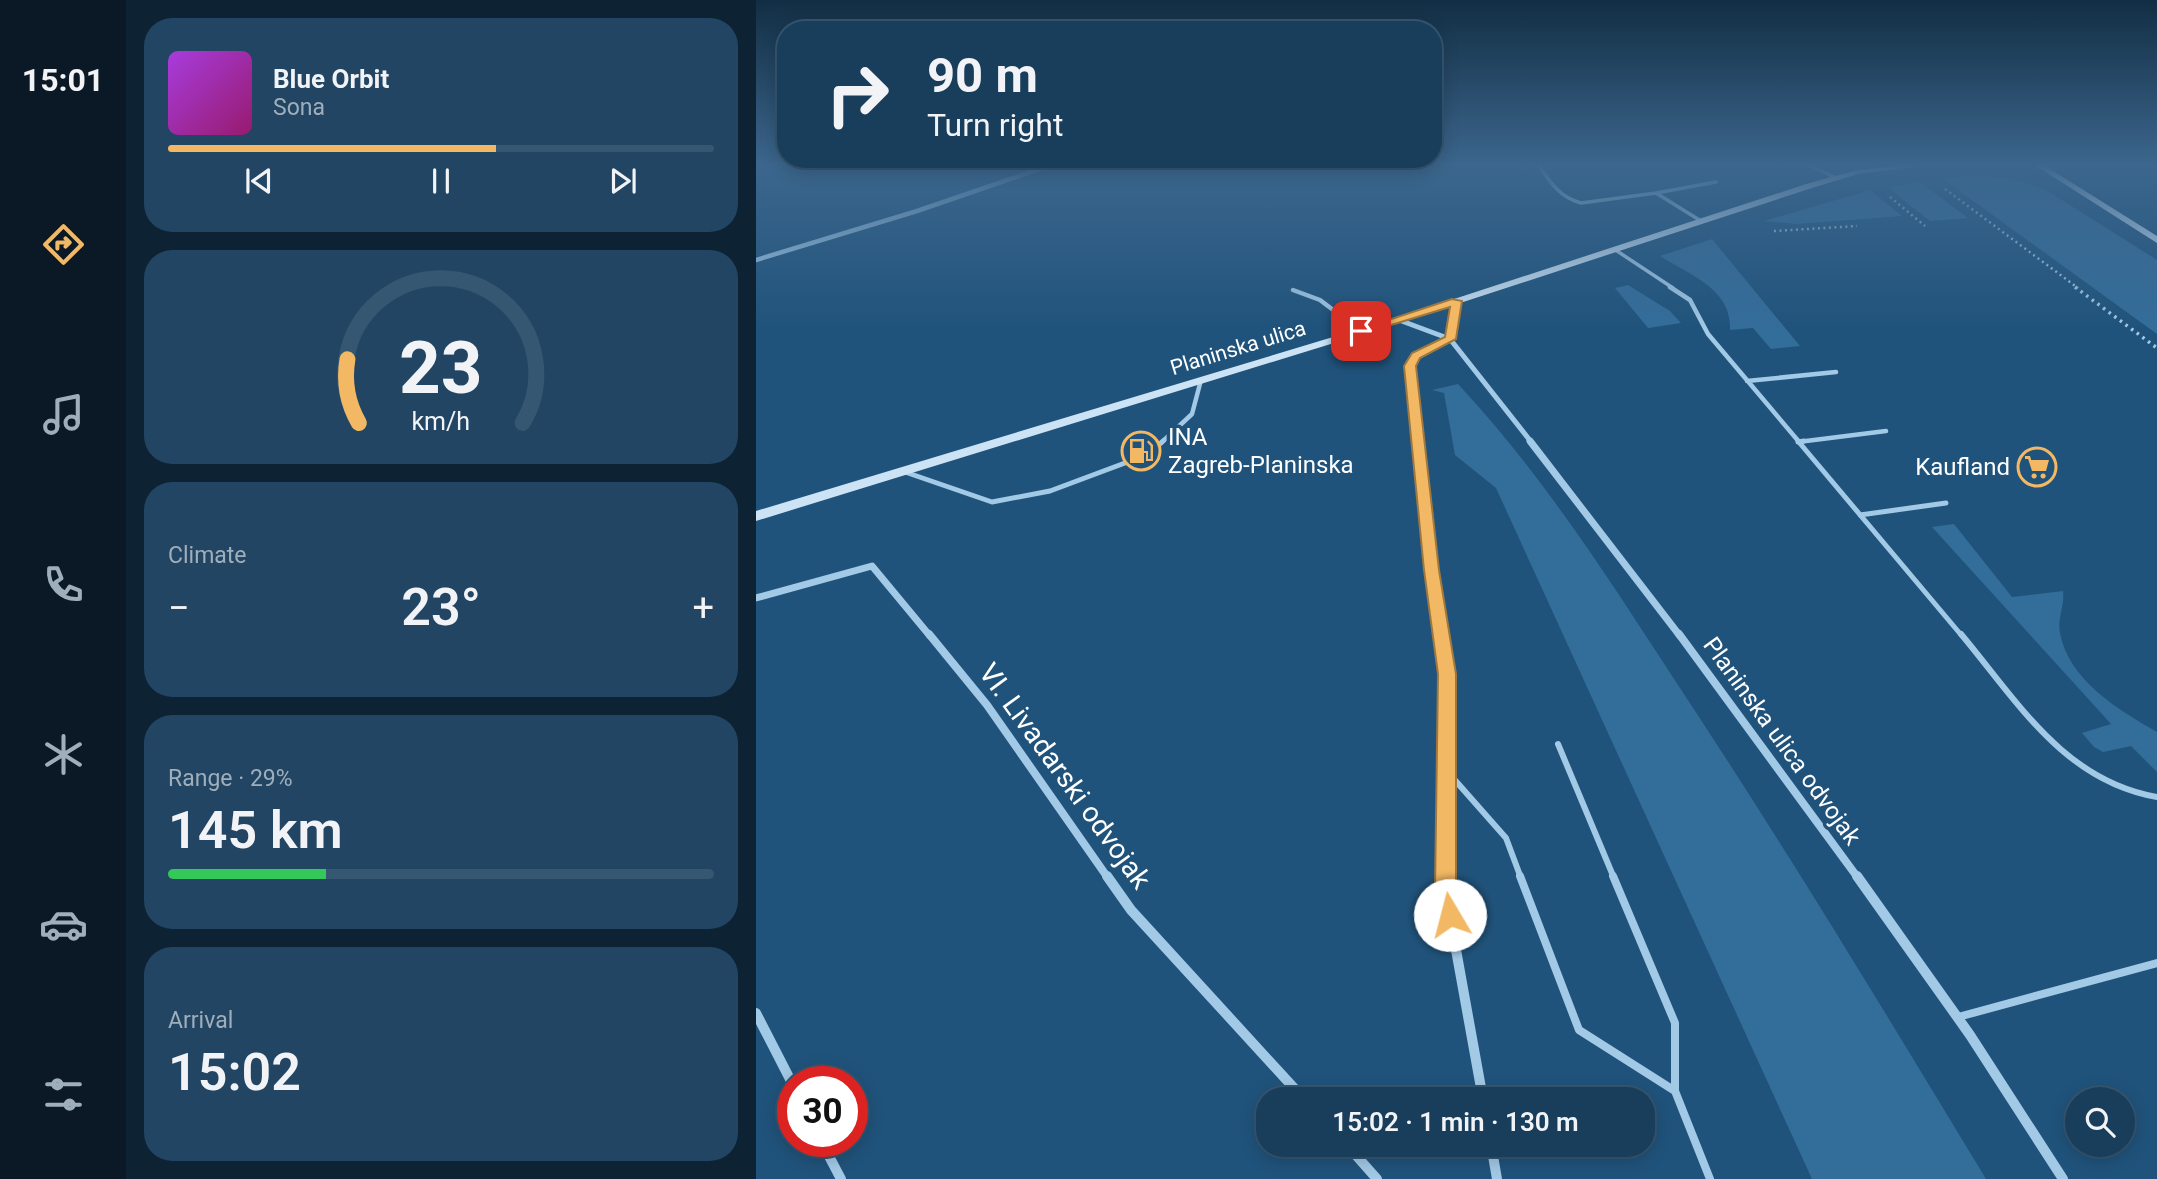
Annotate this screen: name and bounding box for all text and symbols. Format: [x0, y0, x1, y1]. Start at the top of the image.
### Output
text: 90 m [927, 47, 1038, 104]
icon: right [812, 49, 903, 140]
text: 15:01 [22, 61, 104, 99]
text: Blue Orbit [273, 64, 389, 94]
text: Sona [273, 94, 325, 121]
text: Turn right [927, 106, 1063, 144]
icon: previous [240, 162, 278, 200]
icon: pause [422, 162, 460, 200]
icon: next [604, 162, 642, 200]
icon: directions [39, 220, 88, 269]
pin [1331, 301, 1391, 361]
icon: arrive [1342, 312, 1380, 350]
street label: Planinska ulica [1167, 316, 1309, 380]
text: 23 [399, 326, 483, 412]
icon: music [39, 390, 88, 439]
text: km/h [412, 407, 470, 436]
place label: INA Zagreb-Planinska [1168, 423, 1354, 479]
fuel station icon: INA Zagreb-Planinska [1120, 430, 1162, 472]
supermarket icon: Kaufland [2016, 446, 2058, 488]
place label: Kaufland [1915, 453, 2010, 481]
text: Climate [168, 542, 247, 569]
icon: phone [39, 560, 88, 609]
text: 23° [401, 577, 481, 638]
text: − [168, 586, 190, 630]
text: + [692, 586, 714, 630]
street label: Planinska ulica odvojak [1697, 632, 1867, 851]
street label: VI. Livadarski odvojak [972, 657, 1158, 896]
icon: climate [39, 730, 88, 779]
text: Range · 29% [168, 765, 293, 792]
text: 145 km [168, 800, 343, 861]
position arrow [1413, 878, 1487, 952]
icon: car [39, 900, 88, 949]
text: Arrival [168, 1007, 233, 1034]
text: 15:02 [168, 1042, 301, 1103]
speed limit sign: 30 [777, 1066, 868, 1157]
icon: filters [39, 1070, 88, 1119]
map controls [2065, 1087, 2135, 1157]
button: search [2065, 1087, 2135, 1157]
text: 15:02 · 1 min · 130 m [1332, 1107, 1579, 1137]

